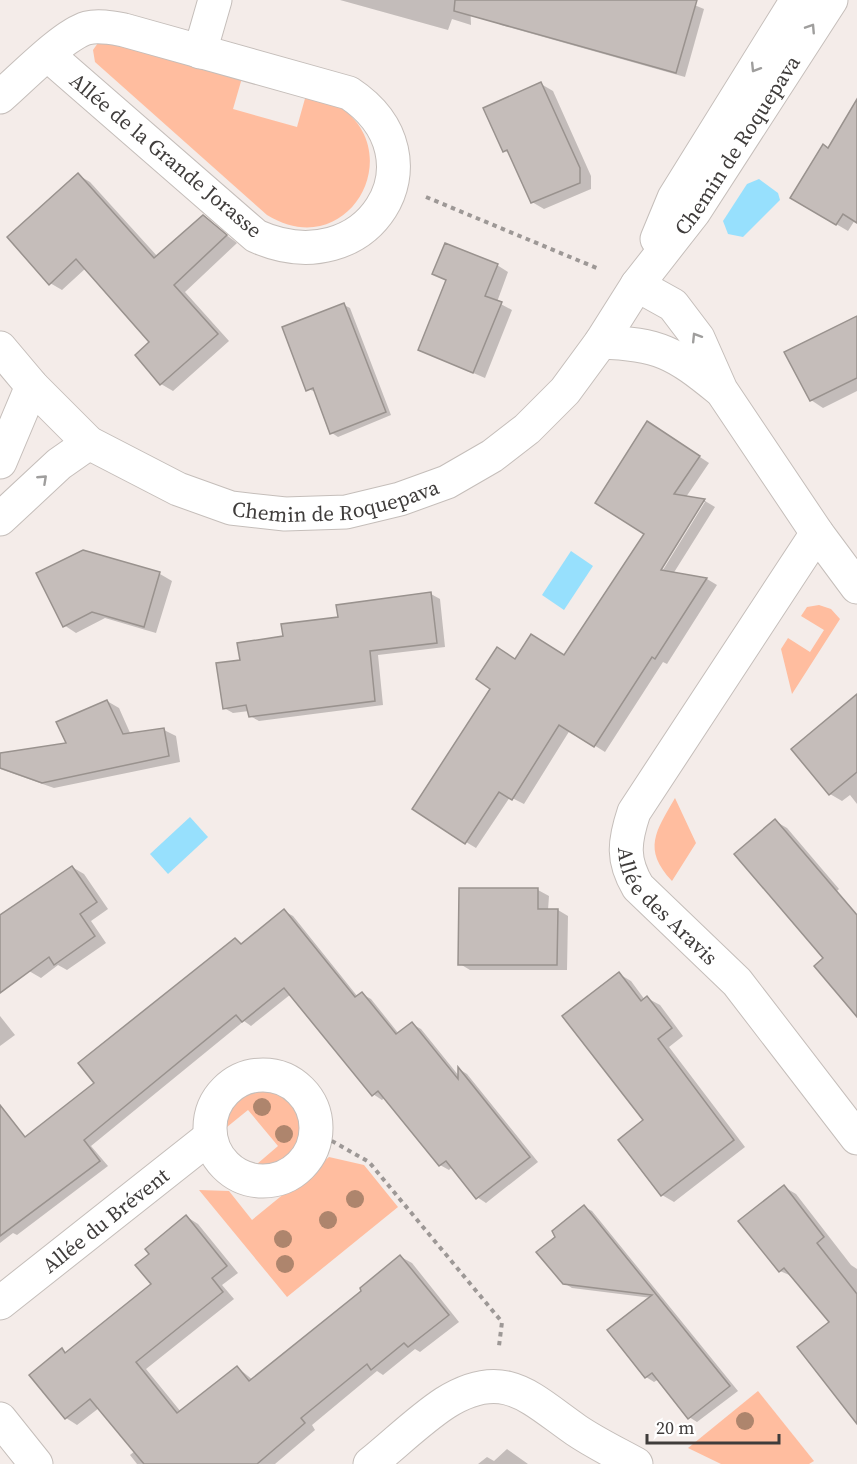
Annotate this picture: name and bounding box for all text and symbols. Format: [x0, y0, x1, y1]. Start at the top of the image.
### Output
one-way arrow [803, 24, 815, 34]
street label: Chemin de Roquepava [667, 49, 806, 241]
one-way arrow [752, 61, 763, 72]
street label: Allée de la Grande Jorasse [64, 66, 268, 244]
one-way arrow [692, 333, 704, 343]
street label: Chemin de Roquepava [231, 472, 443, 529]
one-way arrow [36, 476, 47, 487]
street label: Allée des Aravis [611, 846, 725, 971]
street label: Allée du Brévent [36, 1161, 175, 1279]
scale bar [647, 1407, 779, 1445]
text: 20 m [656, 1415, 694, 1440]

